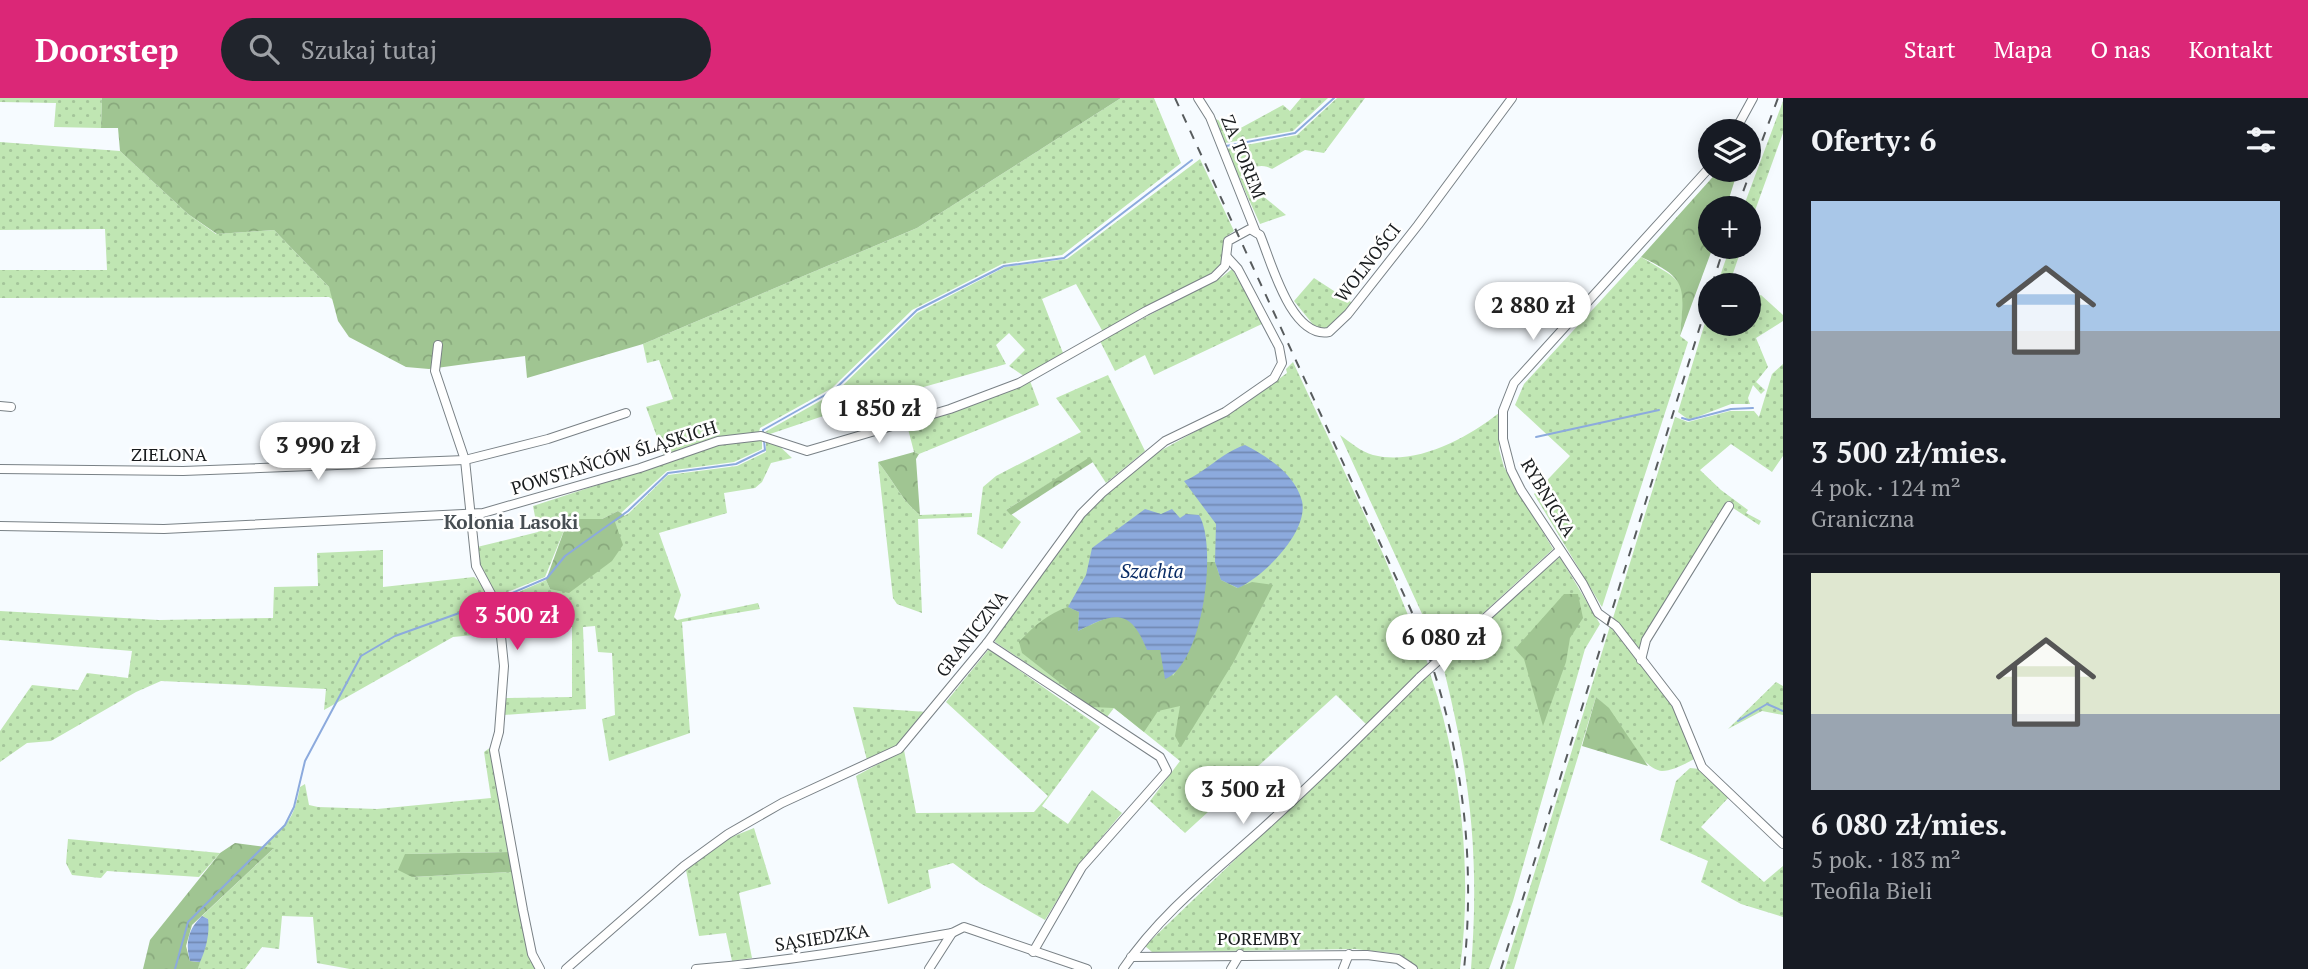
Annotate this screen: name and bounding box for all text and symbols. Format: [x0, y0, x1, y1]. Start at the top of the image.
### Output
search box [221, 18, 711, 81]
text: Doorstep [35, 28, 179, 71]
icon: search [245, 30, 283, 68]
text: Szukaj tutaj [301, 32, 437, 66]
text: Start [1904, 33, 1956, 65]
text: Mapa [1994, 33, 2052, 65]
text: O nas [2090, 33, 2151, 65]
text: Kontakt [2189, 33, 2273, 65]
street label: ZA TOREM [1216, 111, 1272, 203]
map controls [1698, 119, 1761, 336]
button: layers [1698, 119, 1761, 182]
text: Oferty: 6 [1811, 120, 1936, 160]
icon: filters [2242, 121, 2280, 159]
button: + [1698, 196, 1761, 259]
street label: WOLNOŚCI [1329, 218, 1405, 307]
icon: home [1983, 247, 2109, 373]
button: − [1698, 273, 1761, 336]
pin: 2 880 zł [1461, 282, 1605, 342]
text: 2 880 zł [1491, 289, 1575, 320]
pin: 1 850 zł [807, 386, 951, 445]
text: 1 850 zł [837, 392, 921, 423]
street label: POWSTAŃCÓW ŚLĄSKICH [508, 414, 720, 500]
pin: 3 990 zł [246, 422, 390, 482]
text: 3 990 zł [276, 429, 360, 460]
text: 3 500 zł/mies. [1811, 432, 2008, 472]
street label: ZIELONA [131, 442, 208, 466]
street label: RYBNICKA [1516, 454, 1582, 542]
text: 4 pok. · 124 m² [1811, 472, 1961, 503]
text: Graniczna [1811, 503, 1915, 534]
district label: Kolonia Lasoki [444, 509, 578, 534]
water label: Szachta [1120, 558, 1184, 583]
street label: GRANICZNA [930, 585, 1013, 681]
pin: 3 500 zł [445, 592, 589, 652]
text: 3 500 zł [475, 599, 559, 630]
pin: 6 080 zł [1372, 614, 1516, 674]
icon: home [1983, 619, 2109, 745]
text: 6 080 zł [1402, 621, 1486, 652]
pin: 3 500 zł [1171, 766, 1315, 826]
text: 3 500 zł [1201, 773, 1285, 804]
text: 6 080 zł/mies. [1811, 804, 2008, 844]
text: 5 pok. · 183 m² [1811, 844, 1961, 875]
text: Teofila Bieli [1811, 875, 1933, 906]
street label: SĄSIEDZKA [773, 918, 871, 956]
street label: POREMBY [1217, 926, 1301, 950]

